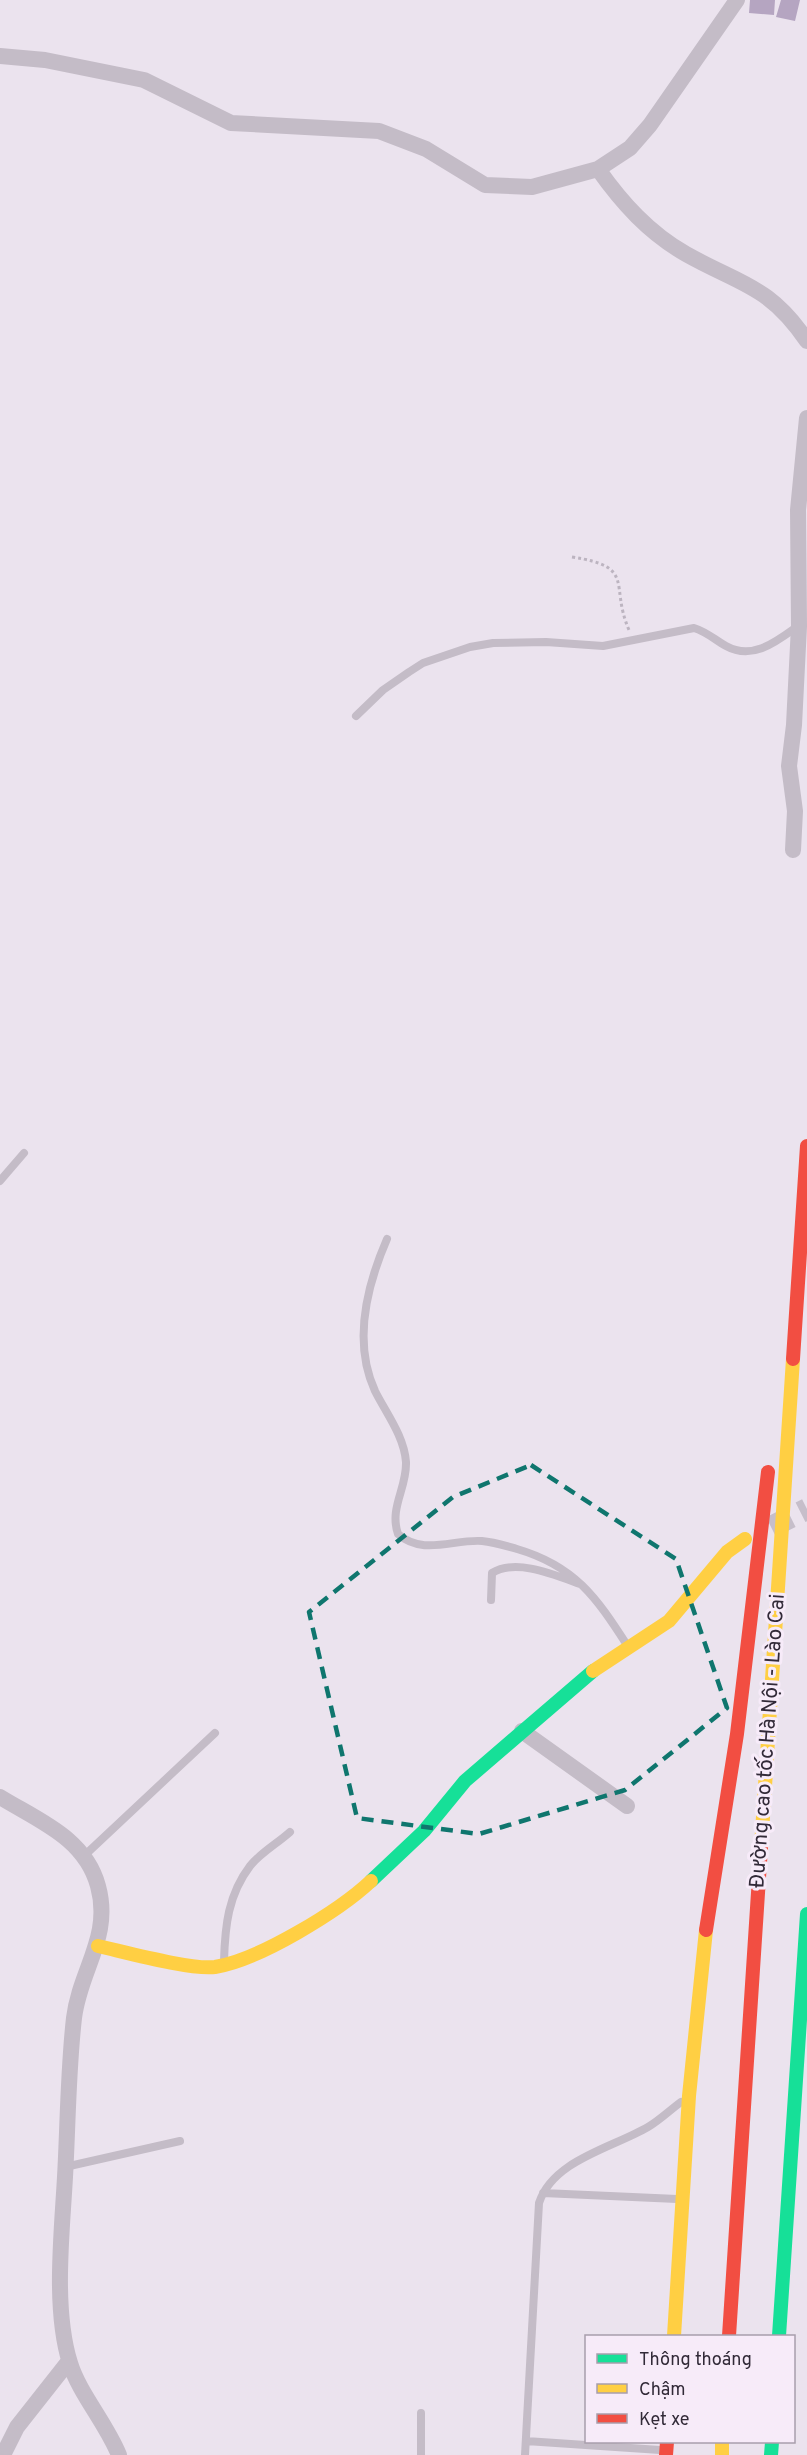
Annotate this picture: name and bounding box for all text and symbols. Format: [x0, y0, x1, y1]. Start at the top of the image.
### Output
street label: Đường cao tốc Hà Nội - Lào Cai [744, 1593, 792, 1889]
legend [585, 2335, 795, 2443]
text: Thông thoáng [639, 2349, 752, 2372]
text: Chậm [639, 2379, 686, 2402]
text: Kẹt xe [639, 2409, 689, 2432]

